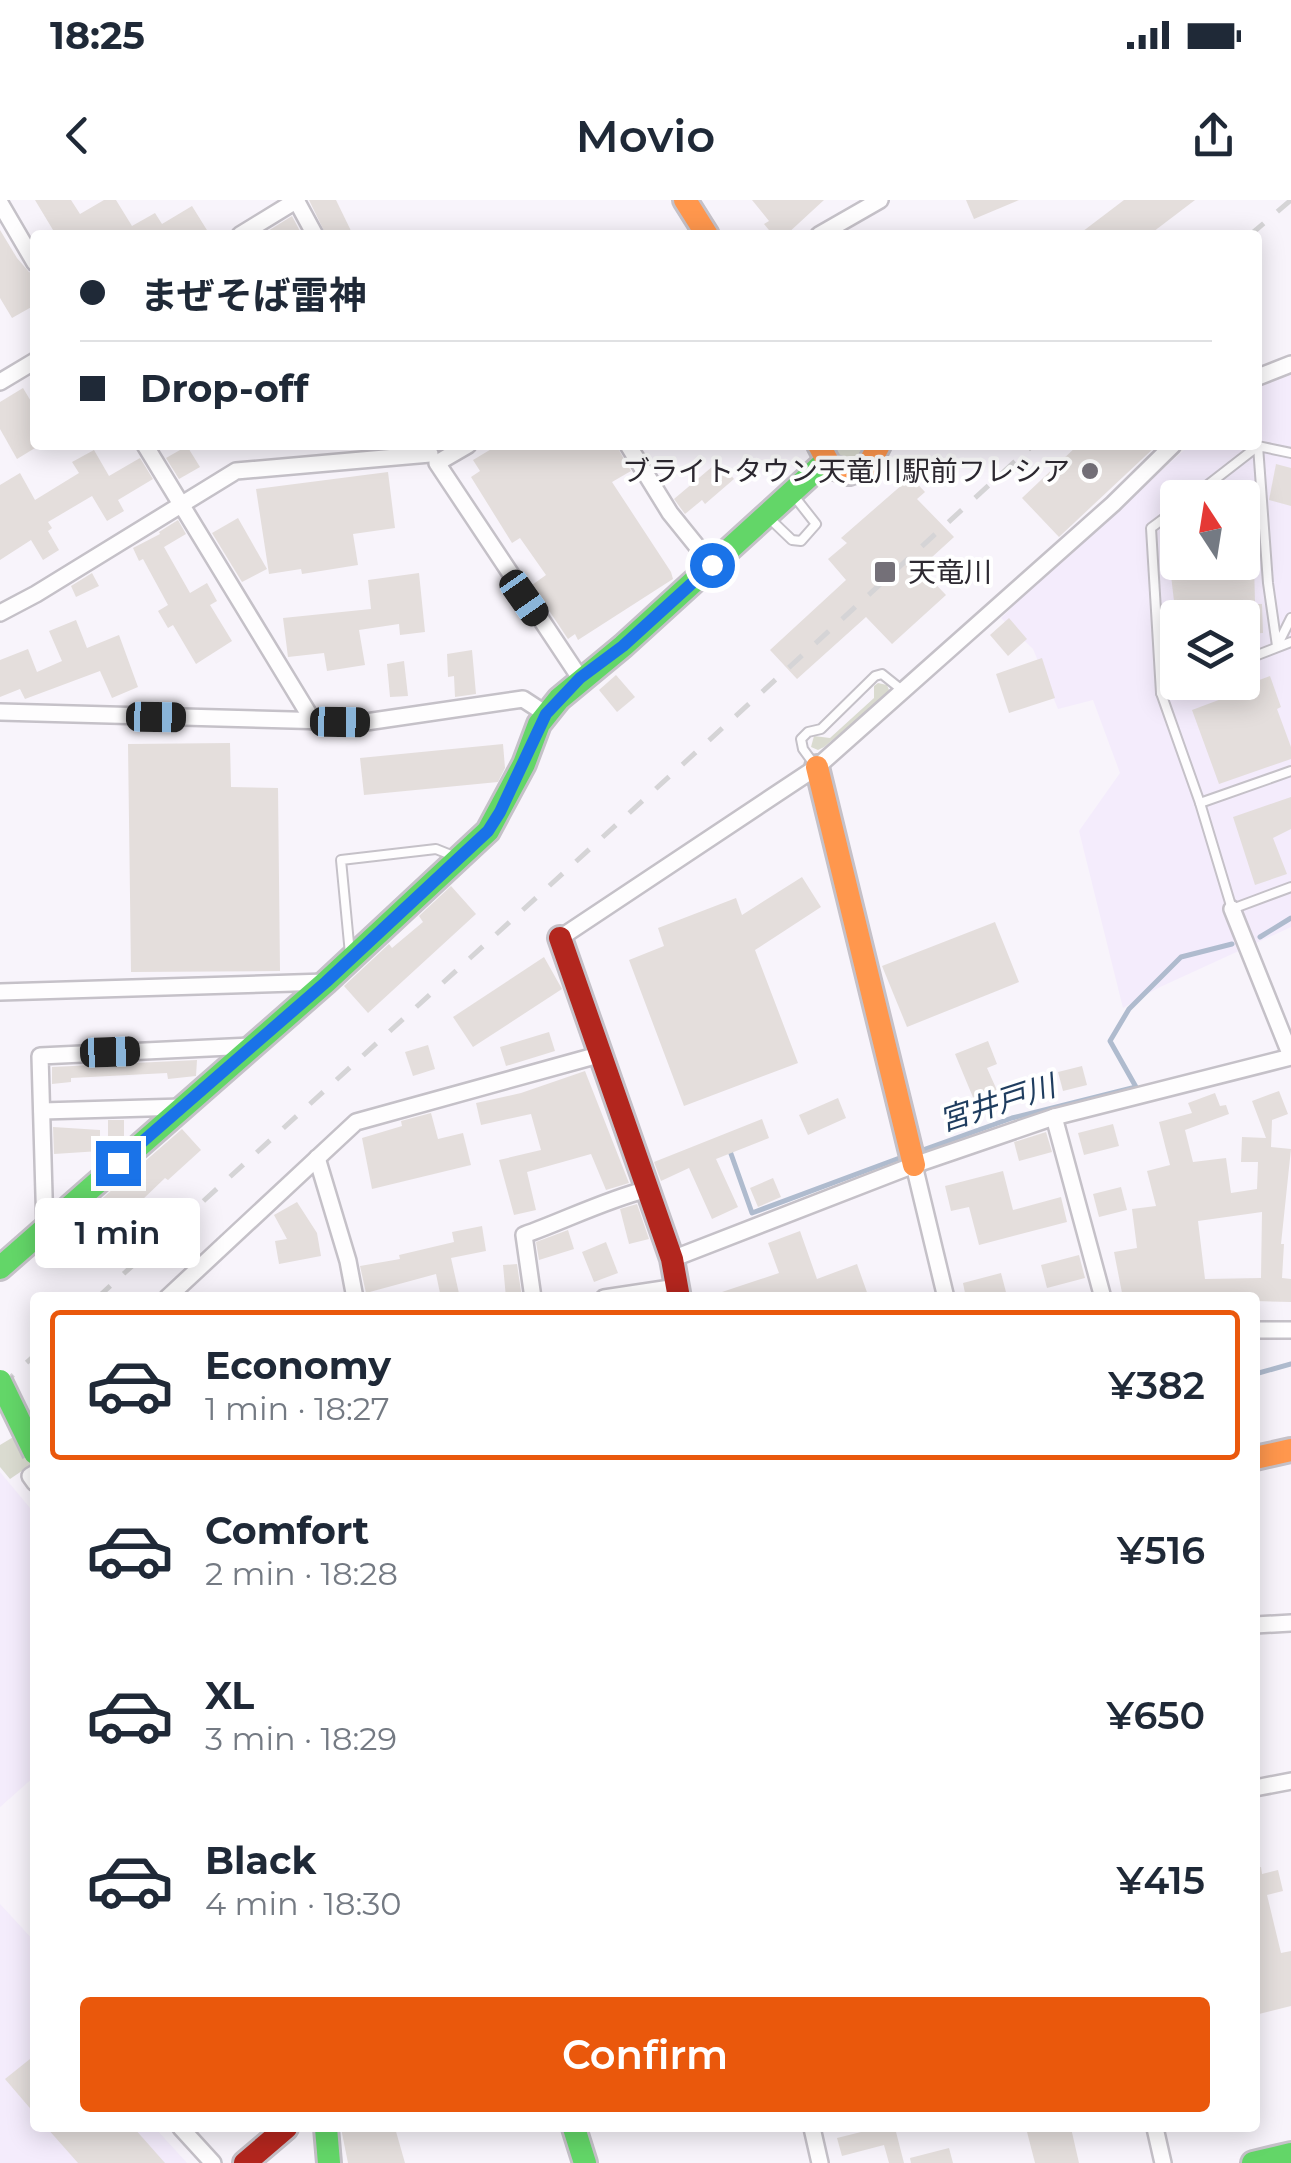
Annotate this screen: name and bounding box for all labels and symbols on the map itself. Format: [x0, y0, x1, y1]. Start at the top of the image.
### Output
place label: ブライトタウン天竜川駅前フレシア [622, 454, 1070, 488]
marker: ブライトタウン天竜川駅前フレシア [1079, 460, 1101, 482]
north arrow [1160, 480, 1260, 580]
route start [690, 543, 735, 588]
place label: 天竜川 [908, 555, 992, 589]
marker: 天竜川 [872, 559, 898, 585]
car [495, 565, 553, 631]
car [126, 701, 186, 733]
car [310, 706, 370, 738]
car [79, 1036, 141, 1068]
water label: 宮井戸川 [934, 1066, 1063, 1139]
route end [96, 1141, 141, 1186]
callout: 1 min [36, 1198, 200, 1268]

